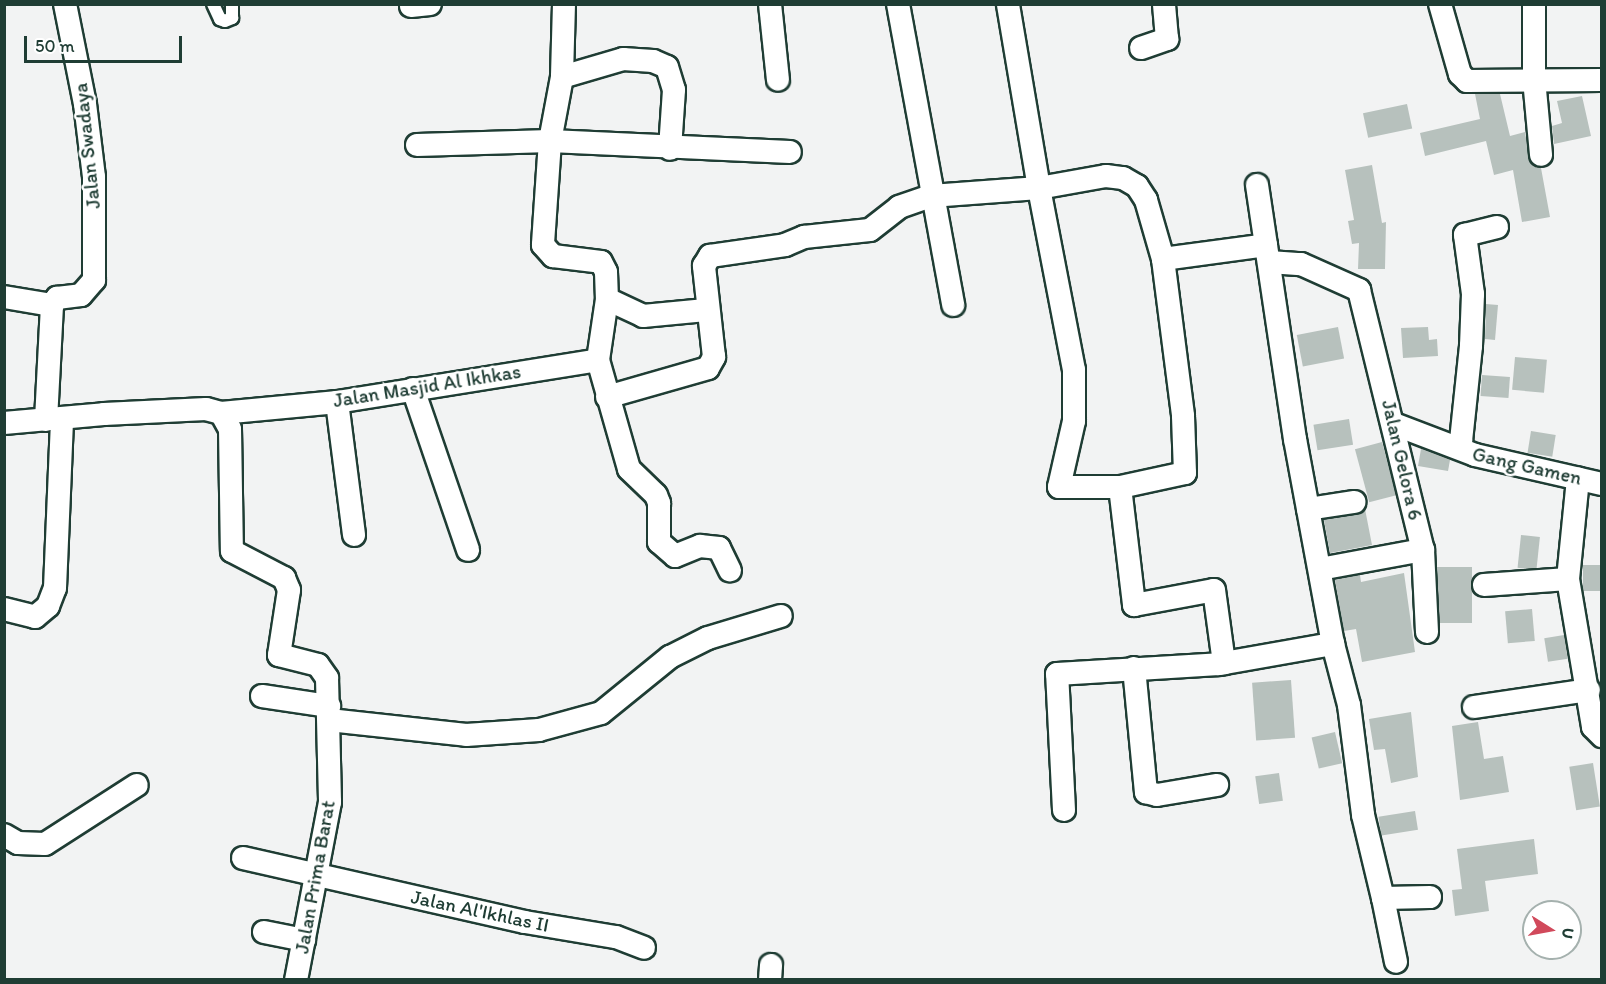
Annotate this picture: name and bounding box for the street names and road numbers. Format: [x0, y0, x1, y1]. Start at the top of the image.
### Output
street label: Jalan Swadaya [68, 82, 106, 210]
street label: Jalan Masjid Al Ikhkas [331, 359, 523, 413]
street label: Jalan Gelora 6 [1377, 398, 1427, 522]
street label: Gang Gamen [1470, 442, 1584, 490]
street label: Jalan Prima Barat [290, 799, 340, 955]
street label: Jalan Al'Ikhlas II [409, 885, 551, 937]

